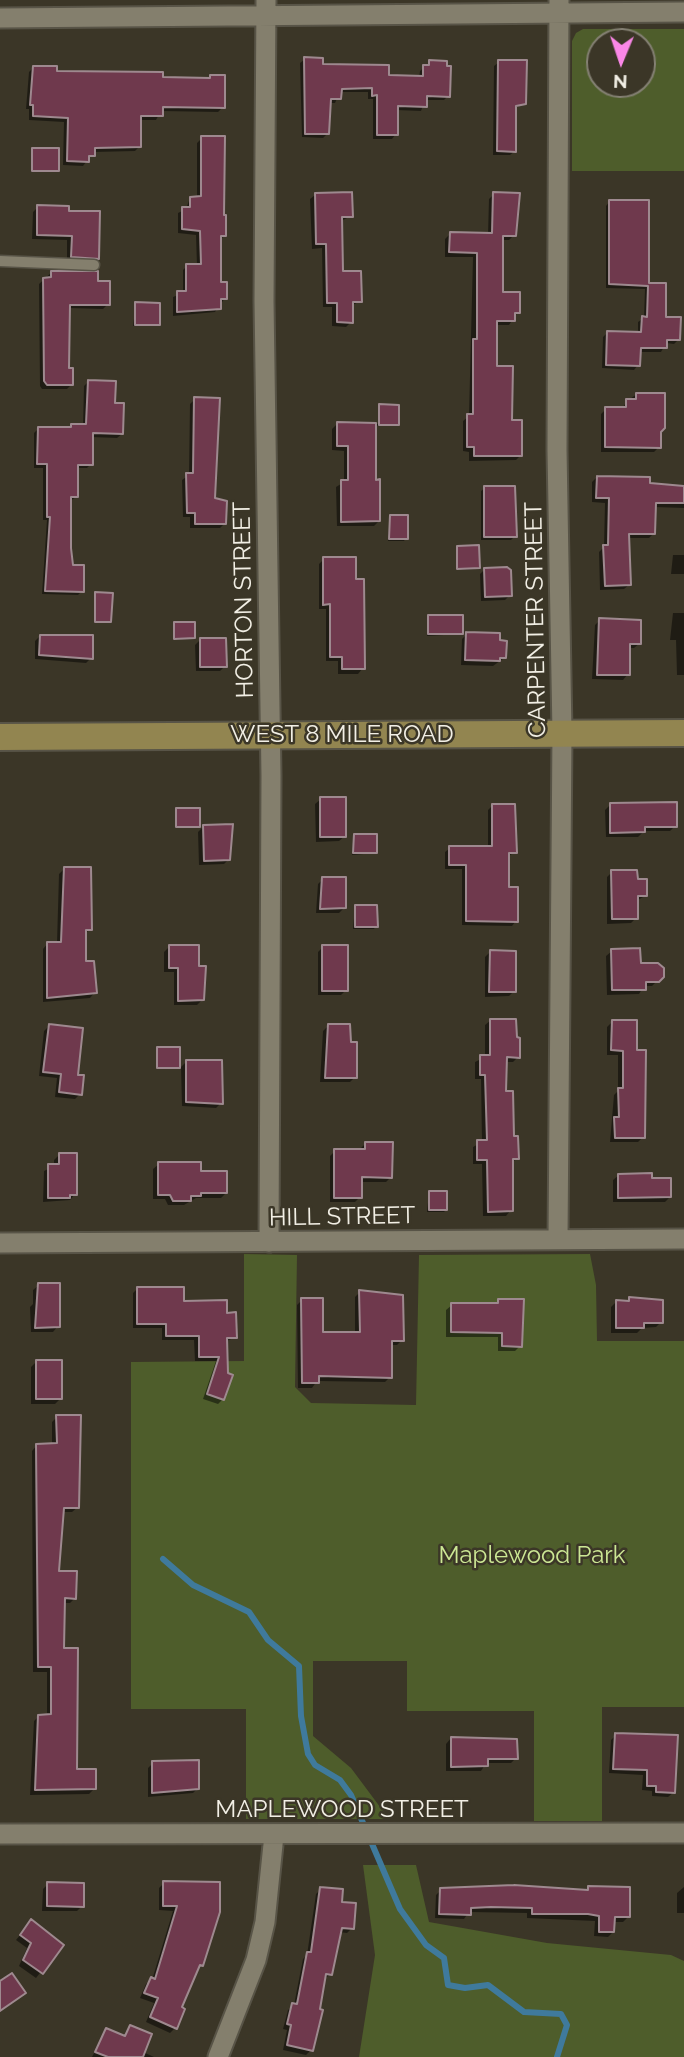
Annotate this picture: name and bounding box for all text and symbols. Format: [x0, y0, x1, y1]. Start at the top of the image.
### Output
north arrow [586, 28, 656, 98]
text: N [613, 71, 628, 93]
street label: HORTON STREET [228, 501, 260, 699]
street label: CARPENTER STREET [520, 502, 552, 738]
street label: WEST 8 MILE ROAD [230, 721, 454, 749]
street label: HILL STREET [269, 1201, 415, 1233]
park label: Maplewood Park [439, 1542, 625, 1570]
street label: MAPLEWOOD STREET [215, 1796, 469, 1824]

